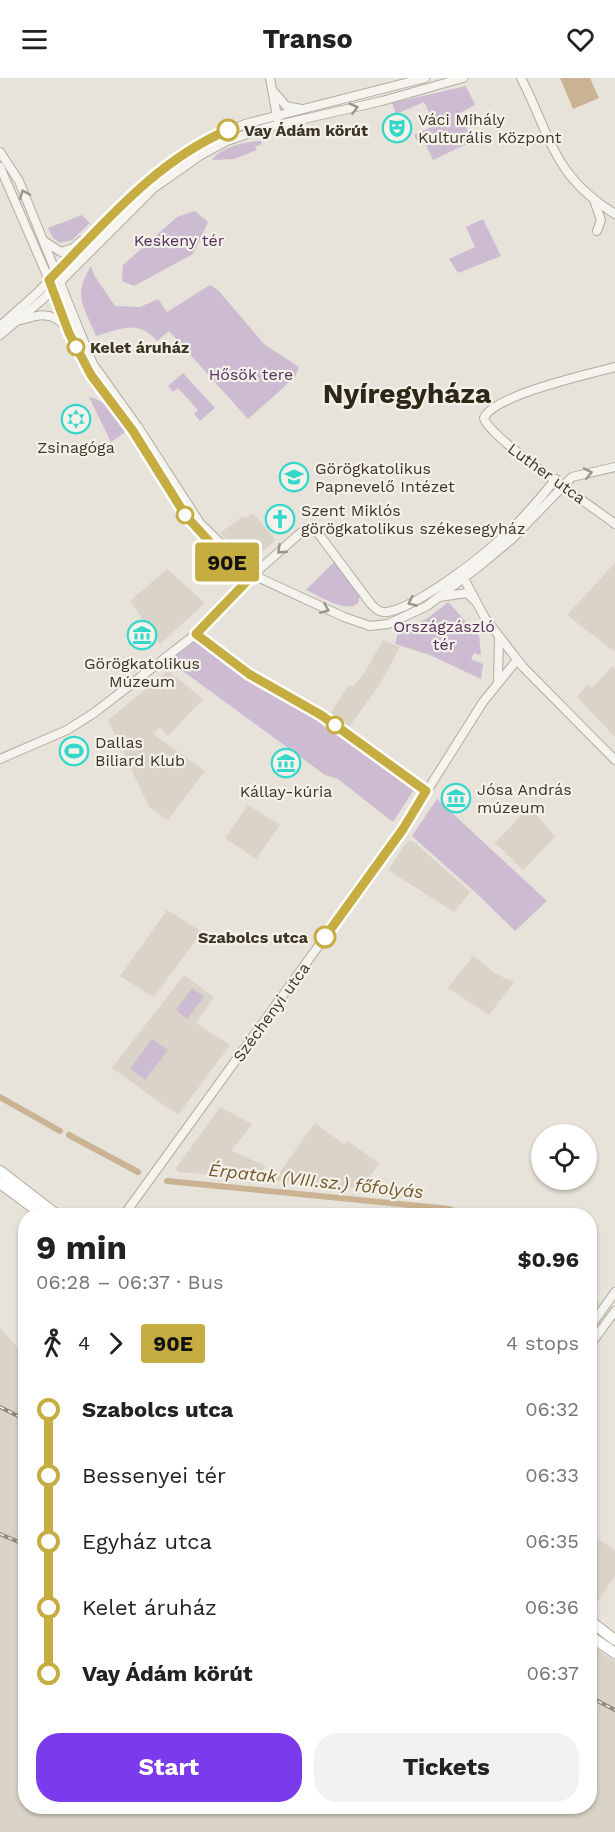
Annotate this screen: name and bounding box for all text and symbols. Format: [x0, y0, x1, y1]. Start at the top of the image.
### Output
icon: menu [18, 23, 51, 56]
text: Transo [262, 23, 353, 55]
icon: heart [564, 23, 597, 56]
one-way arrow [349, 102, 359, 115]
place label: Váci Mihály Kulturális Központ [418, 110, 562, 147]
theatre icon: Váci Mihály Kulturális Központ [381, 112, 413, 144]
marker: Vay Ádám körút [217, 119, 239, 141]
place label: Vay Ádám körút [244, 121, 368, 140]
one-way arrow [18, 189, 31, 200]
park label: Keskeny tér [134, 231, 225, 250]
marker: Kelet áruház [67, 338, 85, 356]
place label: Kelet áruház [90, 338, 189, 357]
park label: Hősök tere [209, 365, 293, 384]
district label: Nyíregyháza [323, 377, 492, 410]
synagogue icon: Zsinagóga [60, 403, 92, 435]
place label: Zsinagóga [37, 438, 115, 457]
street label: Luther utca [504, 439, 589, 508]
place label: Görögkatolikus Papnevelő Intézet [315, 459, 455, 496]
school or university icon: Görögkatolikus Papnevelő Intézet [278, 461, 310, 493]
one-way arrow [583, 468, 593, 481]
place label: Szent Miklós görögkatolikus székesegyház [301, 501, 525, 538]
church icon: Szent Miklós görögkatolikus székesegyház [264, 503, 296, 535]
unlabelled marker [176, 506, 194, 524]
line badge: 90E [192, 542, 262, 582]
one-way arrow [278, 542, 289, 553]
text: 90E [207, 550, 247, 575]
one-way arrow [407, 595, 418, 607]
one-way arrow [319, 602, 330, 614]
park label: Országzászló tér [393, 617, 495, 654]
museum icon: Görögkatolikus Múzeum [126, 619, 158, 651]
place label: Görögkatolikus Múzeum [84, 654, 200, 691]
unlabelled marker [326, 716, 344, 734]
place label: Dallas Biliard Klub [95, 733, 185, 770]
sports icon: Dallas Biliard Klub [58, 735, 90, 767]
museum icon: Kállay-kúria [270, 747, 302, 779]
place label: Jósa András múzeum [477, 780, 572, 817]
place label: Kállay-kúria [240, 782, 332, 801]
museum icon: Jósa András múzeum [440, 782, 472, 814]
marker: Szabolcs utca [314, 926, 336, 948]
place label: Szabolcs utca [198, 928, 309, 947]
street label: Széchenyi utca [229, 959, 314, 1066]
map controls [531, 1124, 597, 1190]
button: locate [531, 1124, 597, 1190]
water label: Érpatak (VIII.sz.) főfolyás [208, 1159, 425, 1202]
text: 9 min [36, 1228, 127, 1267]
text: $0.96 [517, 1247, 579, 1272]
text: 06:28 – 06:37 · Bus [36, 1270, 224, 1294]
icon: walk [36, 1327, 69, 1360]
icon: forward [99, 1327, 132, 1360]
text: 4 [78, 1331, 90, 1355]
text: 90E [153, 1331, 193, 1356]
text: 4 stops [506, 1331, 579, 1355]
text: Szabolcs utca [82, 1397, 233, 1422]
text: 06:32 [525, 1397, 579, 1421]
text: Bessenyei tér [82, 1463, 226, 1488]
text: 06:33 [525, 1463, 579, 1487]
text: Egyház utca [82, 1529, 212, 1554]
text: 06:35 [525, 1529, 579, 1553]
text: Kelet áruház [82, 1595, 217, 1620]
text: 06:36 [525, 1595, 579, 1619]
text: Vay Ádám körút [82, 1661, 253, 1686]
text: 06:37 [526, 1661, 579, 1685]
button: Start [36, 1733, 302, 1802]
button: Tickets [314, 1733, 579, 1802]

